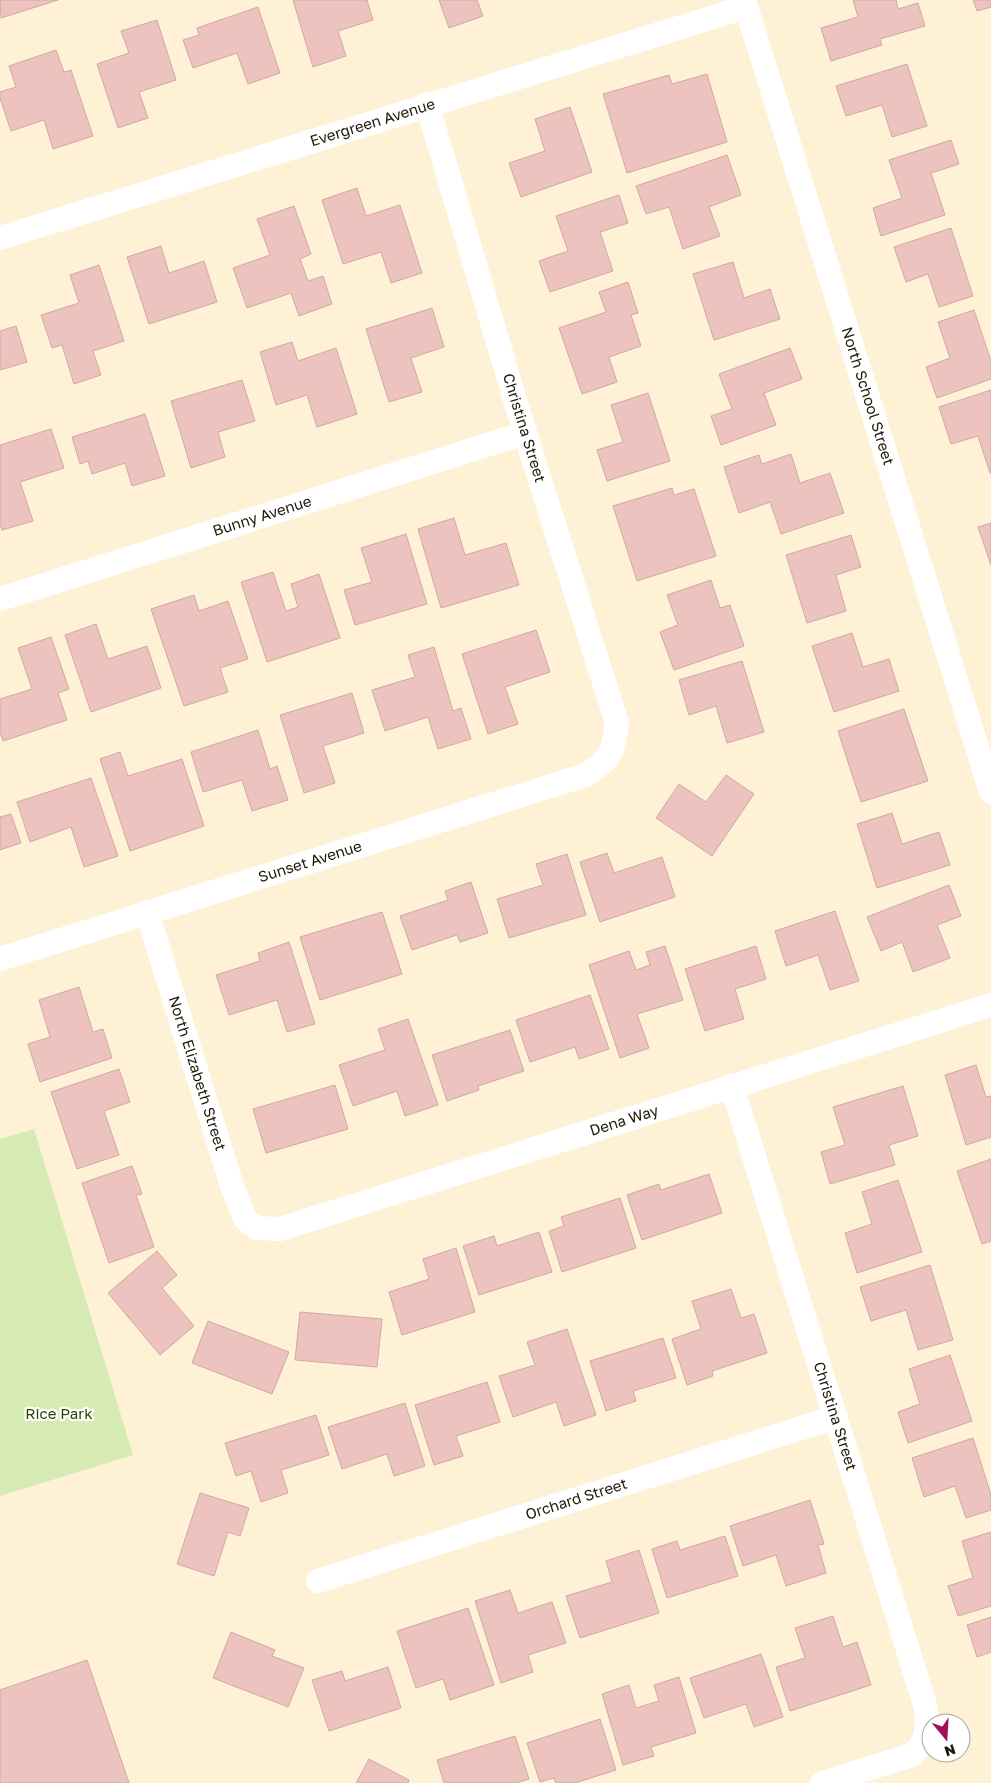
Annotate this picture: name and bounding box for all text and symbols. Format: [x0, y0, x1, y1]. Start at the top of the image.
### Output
street label: Evergreen Avenue [308, 94, 437, 149]
street label: North School Street [839, 325, 898, 467]
street label: Christina Street [500, 371, 550, 484]
street label: Bunny Avenue [210, 491, 314, 539]
street label: Sunset Avenue [256, 836, 364, 885]
street label: North Elizabeth Street [166, 993, 230, 1153]
street label: Dena Way [587, 1100, 661, 1139]
street label: Christina Street [811, 1359, 861, 1473]
park label: Rice Park [25, 1404, 93, 1422]
street label: Orchard Street [523, 1474, 629, 1523]
north arrow [921, 1713, 971, 1763]
text: N [942, 1741, 958, 1761]

